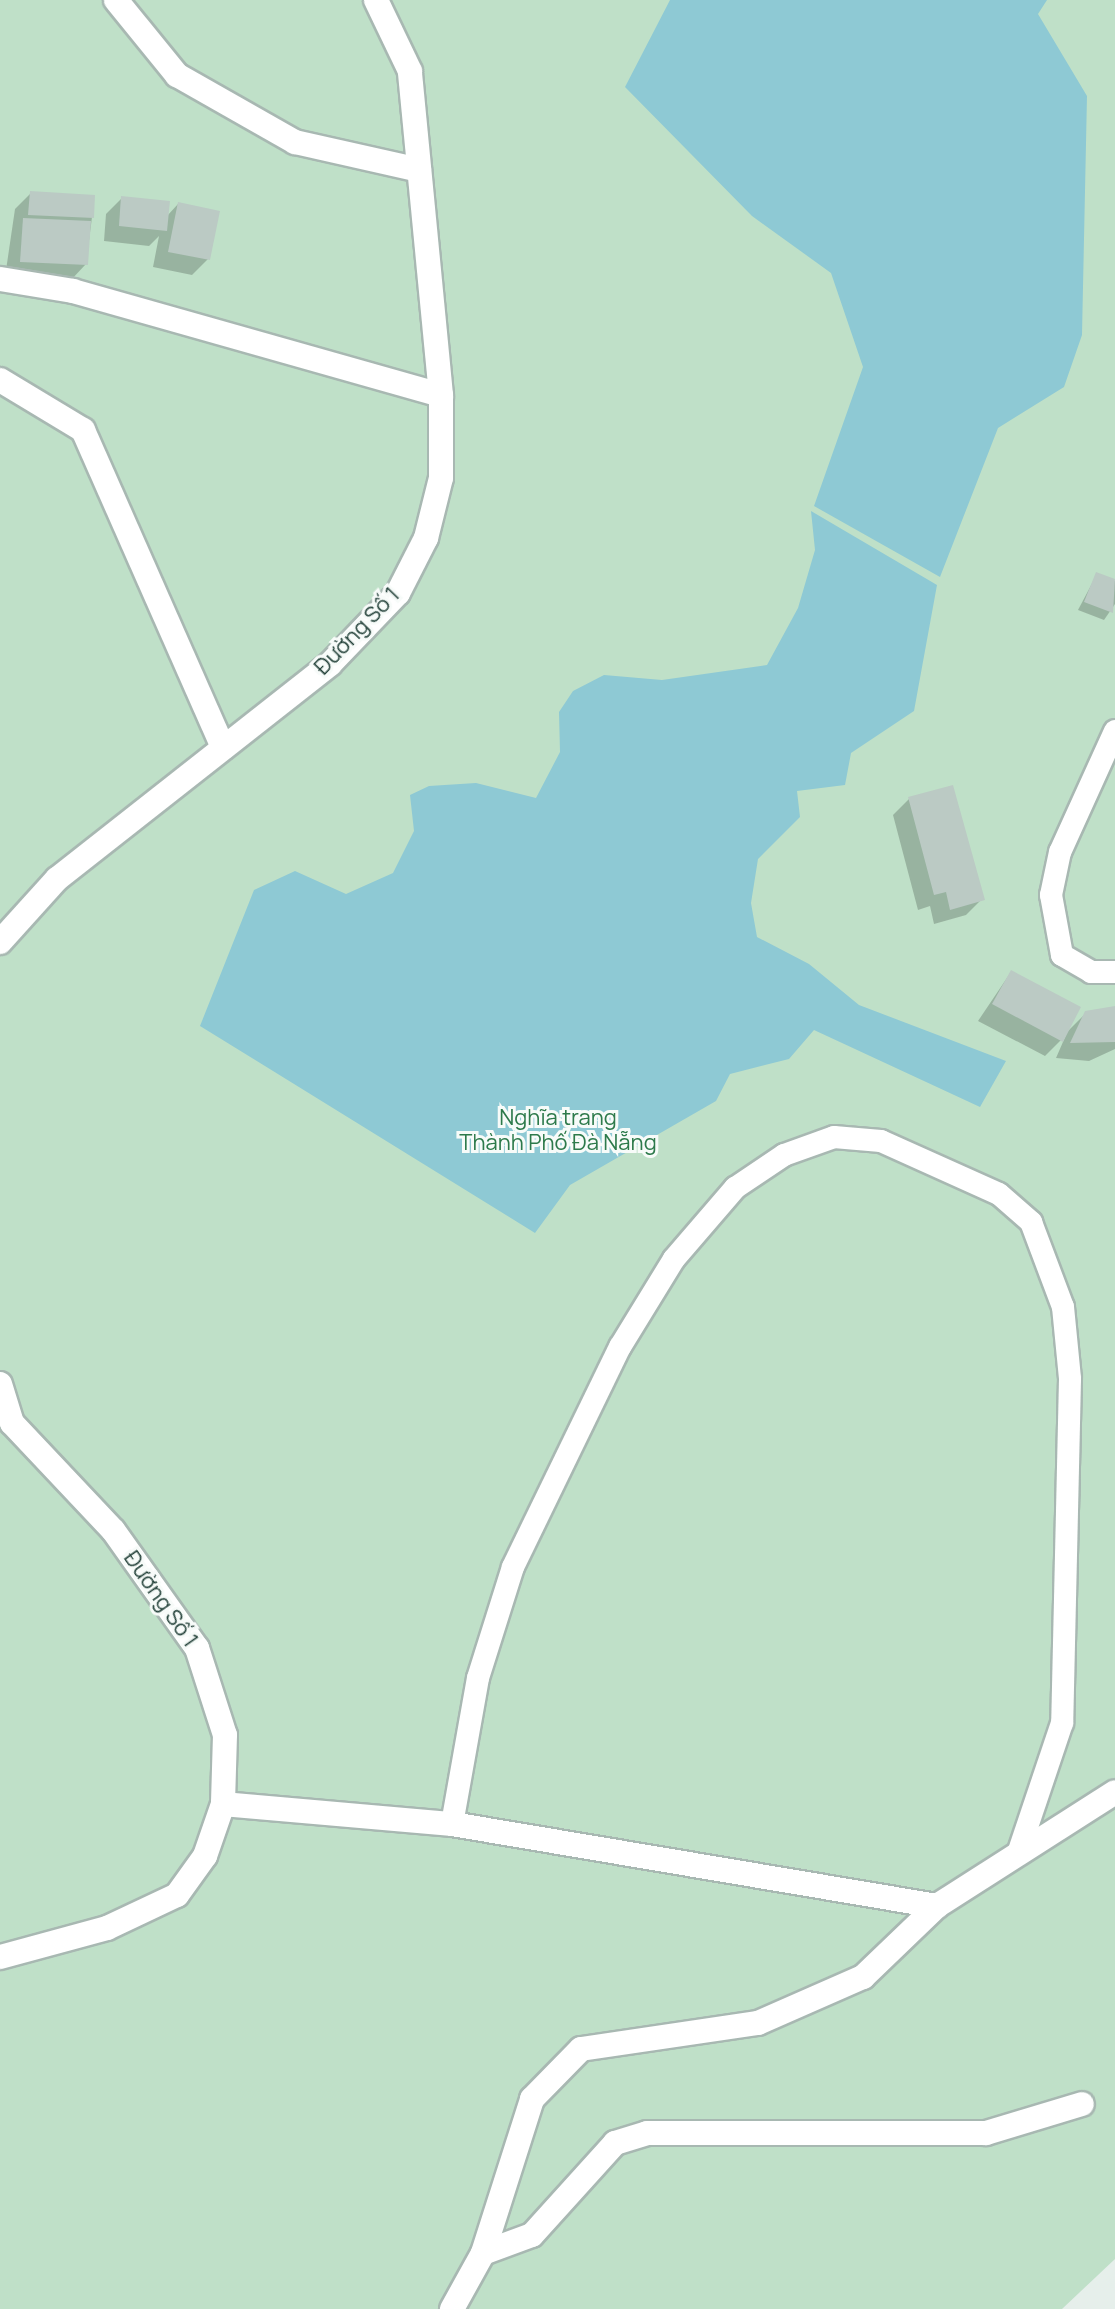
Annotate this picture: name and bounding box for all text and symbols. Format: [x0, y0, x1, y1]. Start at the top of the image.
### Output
street label: Đường Số 1 [309, 582, 405, 680]
park label: Nghĩa trang Thành Phố Đà Nẵng [459, 1104, 657, 1156]
street label: Đường Số 1 [118, 1546, 204, 1652]

